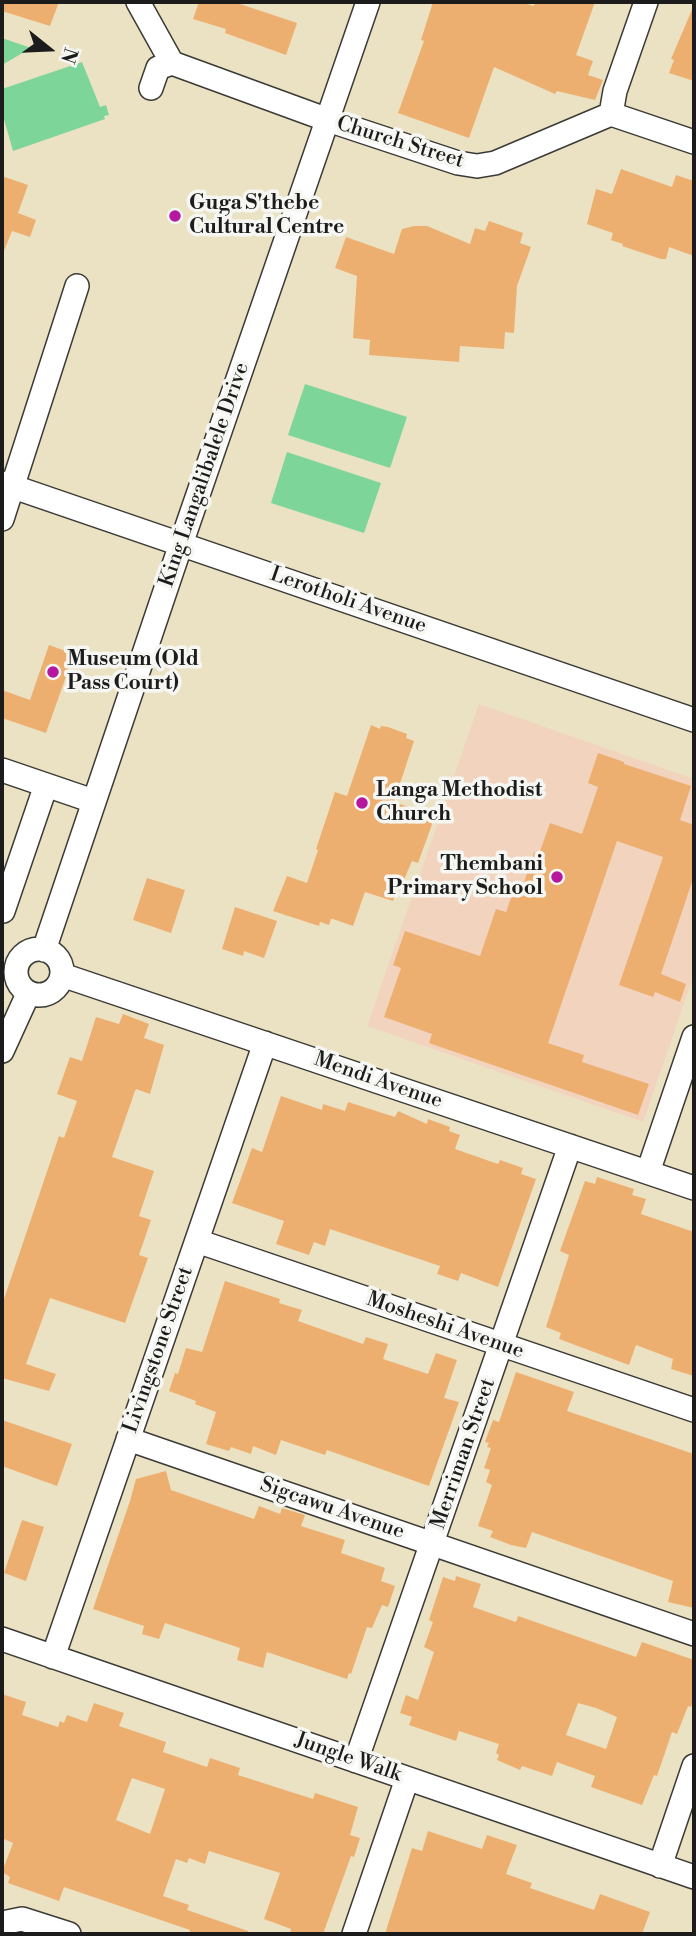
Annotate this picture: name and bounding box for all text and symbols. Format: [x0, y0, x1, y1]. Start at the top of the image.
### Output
north arrow [14, 14, 84, 84]
text: N [55, 45, 83, 66]
street label: Church Street [333, 112, 467, 174]
place label: Guga S'thebe Cultural Centre [189, 191, 344, 241]
marker: Guga S'thebe Cultural Centre [167, 208, 183, 224]
street label: King Langalibalele Drive [155, 359, 255, 591]
street label: Lerotholi Avenue [267, 562, 429, 640]
place label: Museum (Old Pass Court) [67, 647, 199, 697]
marker: Museum (Old Pass Court) [45, 664, 61, 680]
place label: Langa Methodist Church [376, 778, 542, 828]
marker: Langa Methodist Church [354, 795, 370, 811]
place label: Thembani Primary School [387, 852, 543, 902]
marker: Thembani Primary School [549, 869, 565, 885]
street label: Mendi Avenue [311, 1047, 445, 1115]
street label: Livingstone Street [119, 1263, 199, 1437]
street label: Mosheshi Avenue [363, 1287, 527, 1365]
street label: Merriman Street [426, 1375, 502, 1533]
street label: Sigcawu Avenue [257, 1473, 407, 1545]
street label: Jungle Walk [291, 1728, 405, 1788]

